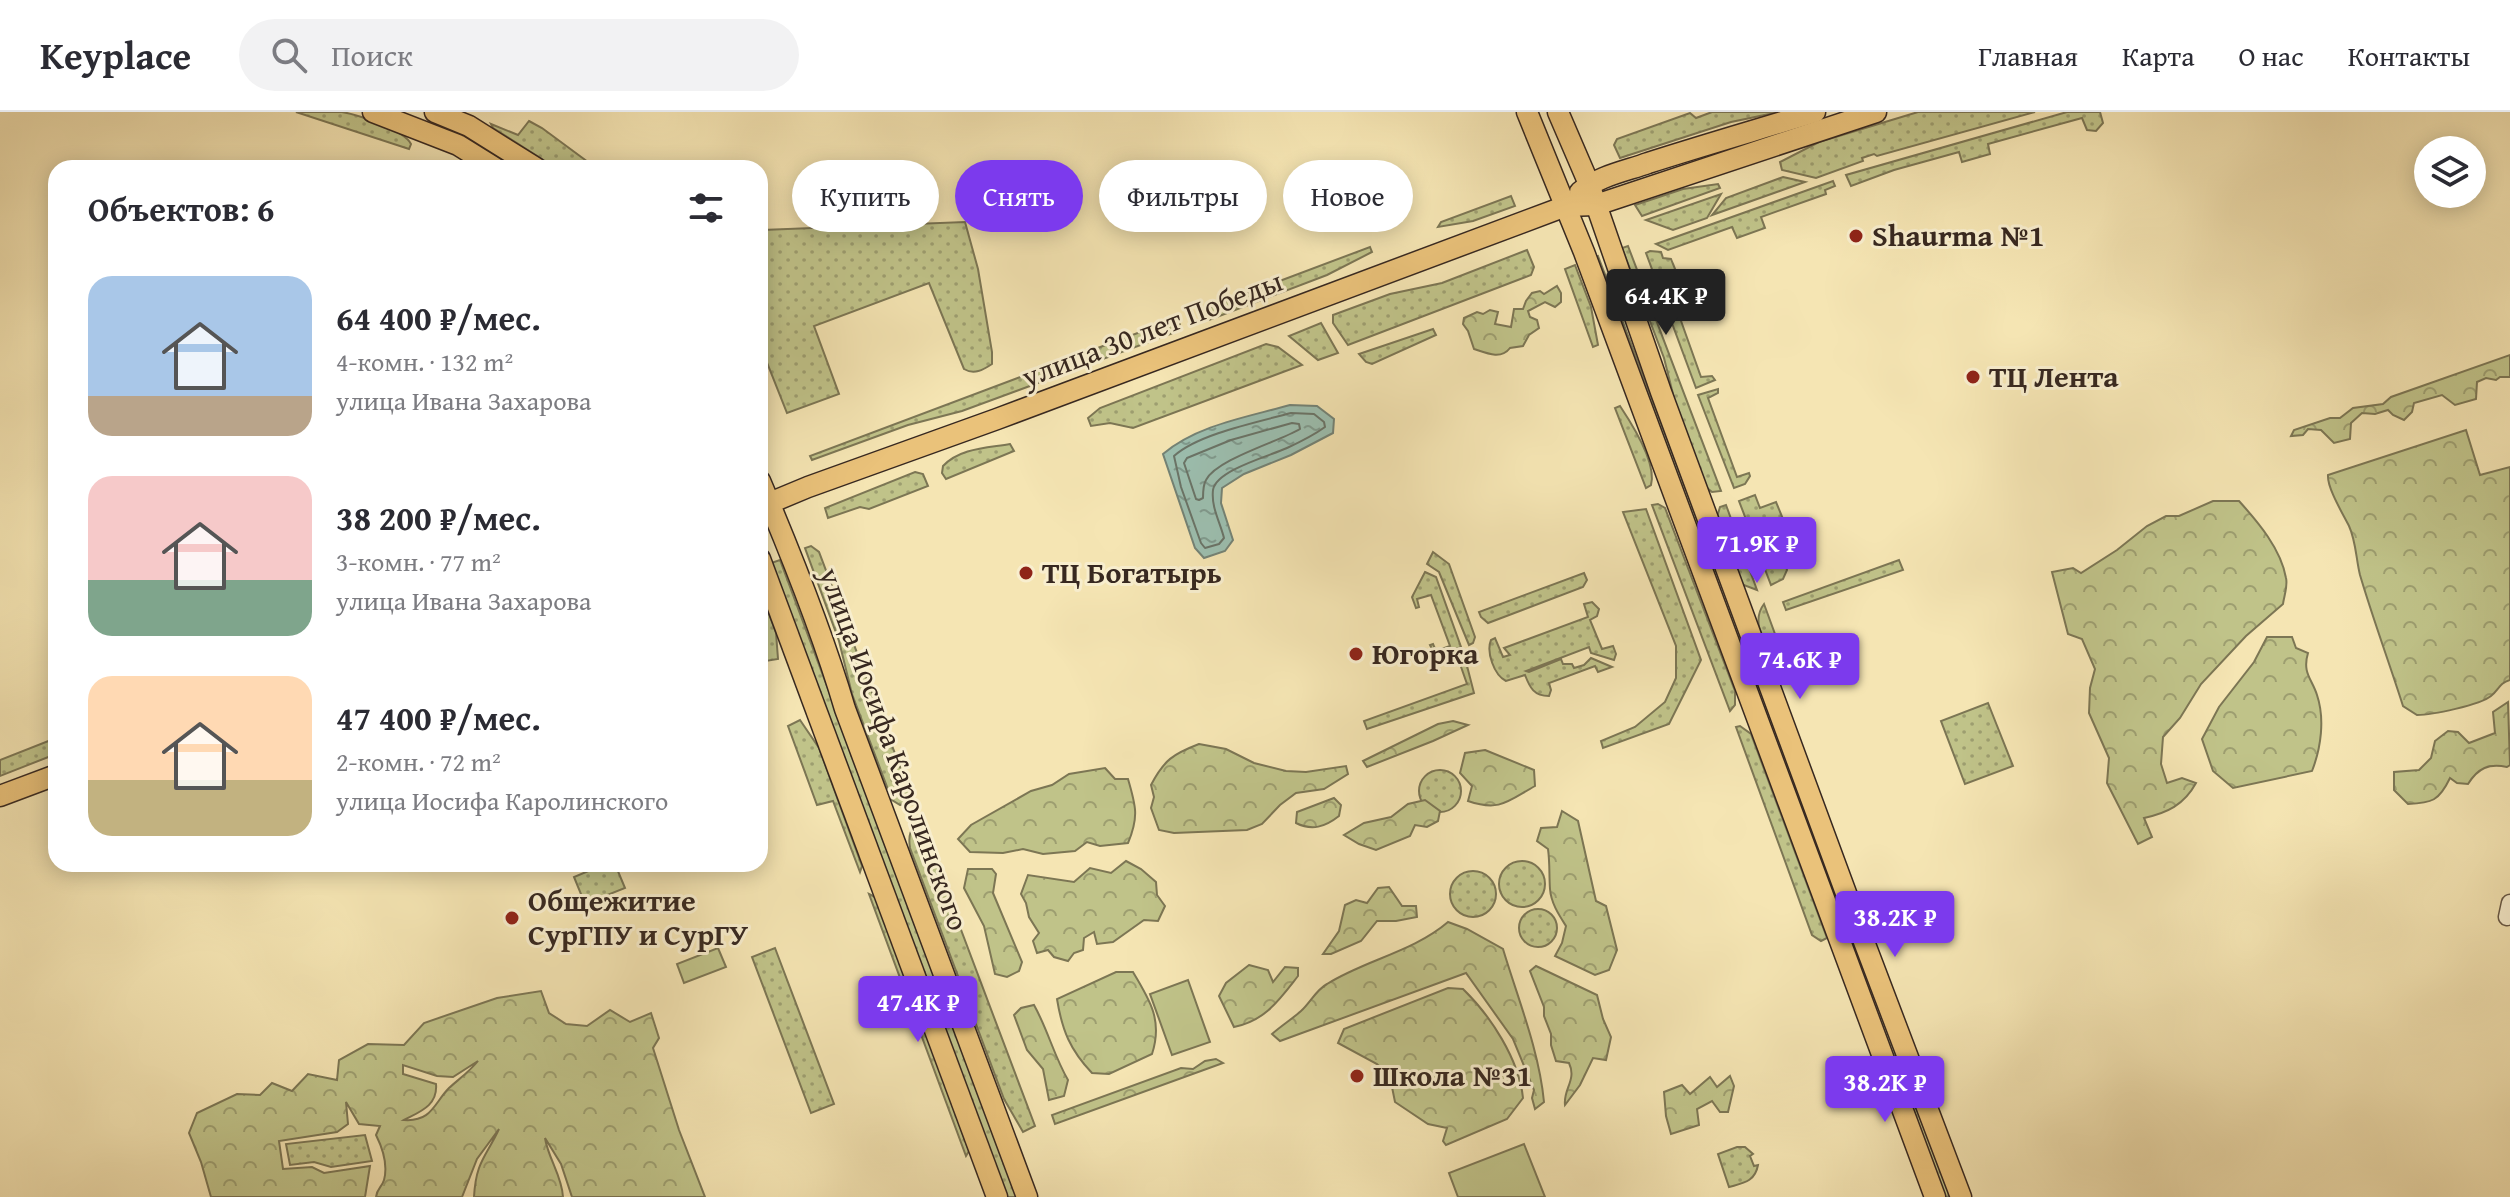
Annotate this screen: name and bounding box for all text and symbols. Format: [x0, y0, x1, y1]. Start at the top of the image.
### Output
search box [239, 19, 799, 91]
text: Keyplace [40, 27, 191, 83]
icon: search [267, 33, 311, 77]
text: Поиск [331, 33, 413, 77]
text: Главная [1978, 35, 2078, 76]
text: Карта [2122, 35, 2194, 76]
text: О нас [2238, 35, 2304, 76]
text: Контакты [2348, 35, 2470, 76]
map controls [2414, 136, 2486, 208]
button: layers [2414, 136, 2486, 208]
chip: Купить [792, 160, 939, 232]
chip: Снять [955, 160, 1083, 232]
chip: Фильтры [1099, 160, 1267, 232]
chip: Новое [1283, 160, 1413, 232]
text: Объектов: 6 [88, 184, 274, 233]
icon: filters [684, 186, 728, 230]
place label: Shaurma №1 [1872, 213, 2045, 257]
marker: Shaurma №1 [1847, 227, 1865, 245]
street label: улица 30 лет Победы [1014, 258, 1288, 398]
pin: 64.4K ₽ [1592, 269, 1740, 337]
text: 64.4K ₽ [1624, 275, 1708, 314]
text: 64 400 ₽/мес. [336, 293, 541, 342]
icon: home [152, 308, 248, 404]
text: 4-комн. · 132 m² [336, 342, 513, 381]
place label: ТЦ Лента [1989, 354, 2119, 398]
marker: ТЦ Лента [1964, 368, 1982, 386]
text: улица Ивана Захарова [336, 381, 591, 420]
text: 38 200 ₽/мес. [336, 493, 541, 542]
icon: home [152, 508, 248, 604]
pin: 71.9K ₽ [1683, 517, 1831, 585]
text: 71.9K ₽ [1715, 523, 1799, 562]
text: 3-комн. · 77 m² [336, 542, 501, 581]
place label: ТЦ Богатырь [1042, 550, 1222, 594]
street label: улица Иосифа Каролинского [808, 560, 981, 936]
marker: ТЦ Богатырь [1017, 564, 1035, 582]
text: улица Ивана Захарова [336, 581, 591, 620]
place label: Югорка [1372, 631, 1479, 675]
pin: 74.6K ₽ [1726, 633, 1874, 701]
text: 74.6K ₽ [1758, 639, 1842, 678]
marker: Югорка [1347, 645, 1365, 663]
text: 47 400 ₽/мес. [336, 693, 541, 742]
icon: home [152, 708, 248, 804]
text: 2-комн. · 72 m² [336, 742, 501, 781]
text: улица Иосифа Каролинского [336, 781, 668, 820]
place label: Общежитие СурГПУ и СурГУ [528, 878, 748, 956]
pin: 38.2K ₽ [1821, 891, 1969, 959]
text: 38.2K ₽ [1853, 897, 1937, 936]
marker: Общежитие СурГПУ и СурГУ [503, 909, 521, 927]
pin: 47.4K ₽ [844, 976, 992, 1044]
text: 47.4K ₽ [876, 982, 960, 1021]
place label: Школа №31 [1373, 1053, 1532, 1097]
pin: 38.2K ₽ [1811, 1056, 1959, 1124]
text: 38.2K ₽ [1843, 1062, 1927, 1101]
marker: Школа №31 [1348, 1067, 1366, 1085]

